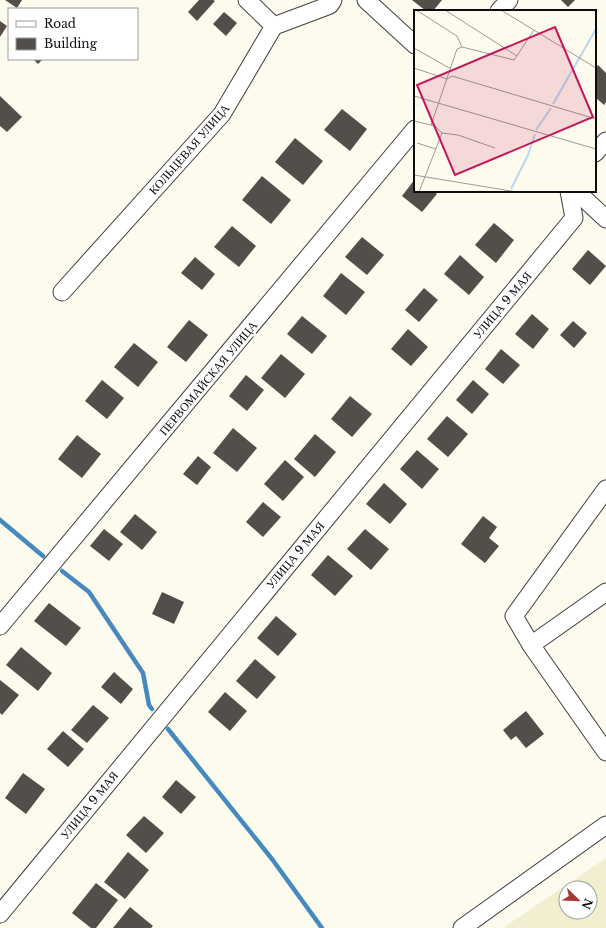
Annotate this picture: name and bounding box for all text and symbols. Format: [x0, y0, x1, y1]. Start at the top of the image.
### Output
legend [8, 8, 138, 60]
inset map [414, 10, 596, 192]
text: Road [44, 16, 76, 31]
text: Building [44, 36, 98, 51]
street label: КОЛЬЦЕВАЯ УЛИЦА [145, 100, 233, 197]
street label: УЛИЦА 9 МАЯ [470, 268, 534, 342]
street label: ПЕРВОМАЙСКАЯ УЛИЦА [156, 317, 260, 438]
street label: УЛИЦА 9 МАЯ [263, 518, 327, 592]
street label: УЛИЦА 9 МАЯ [57, 768, 121, 842]
north arrow [558, 880, 598, 920]
text: N [578, 896, 596, 912]

